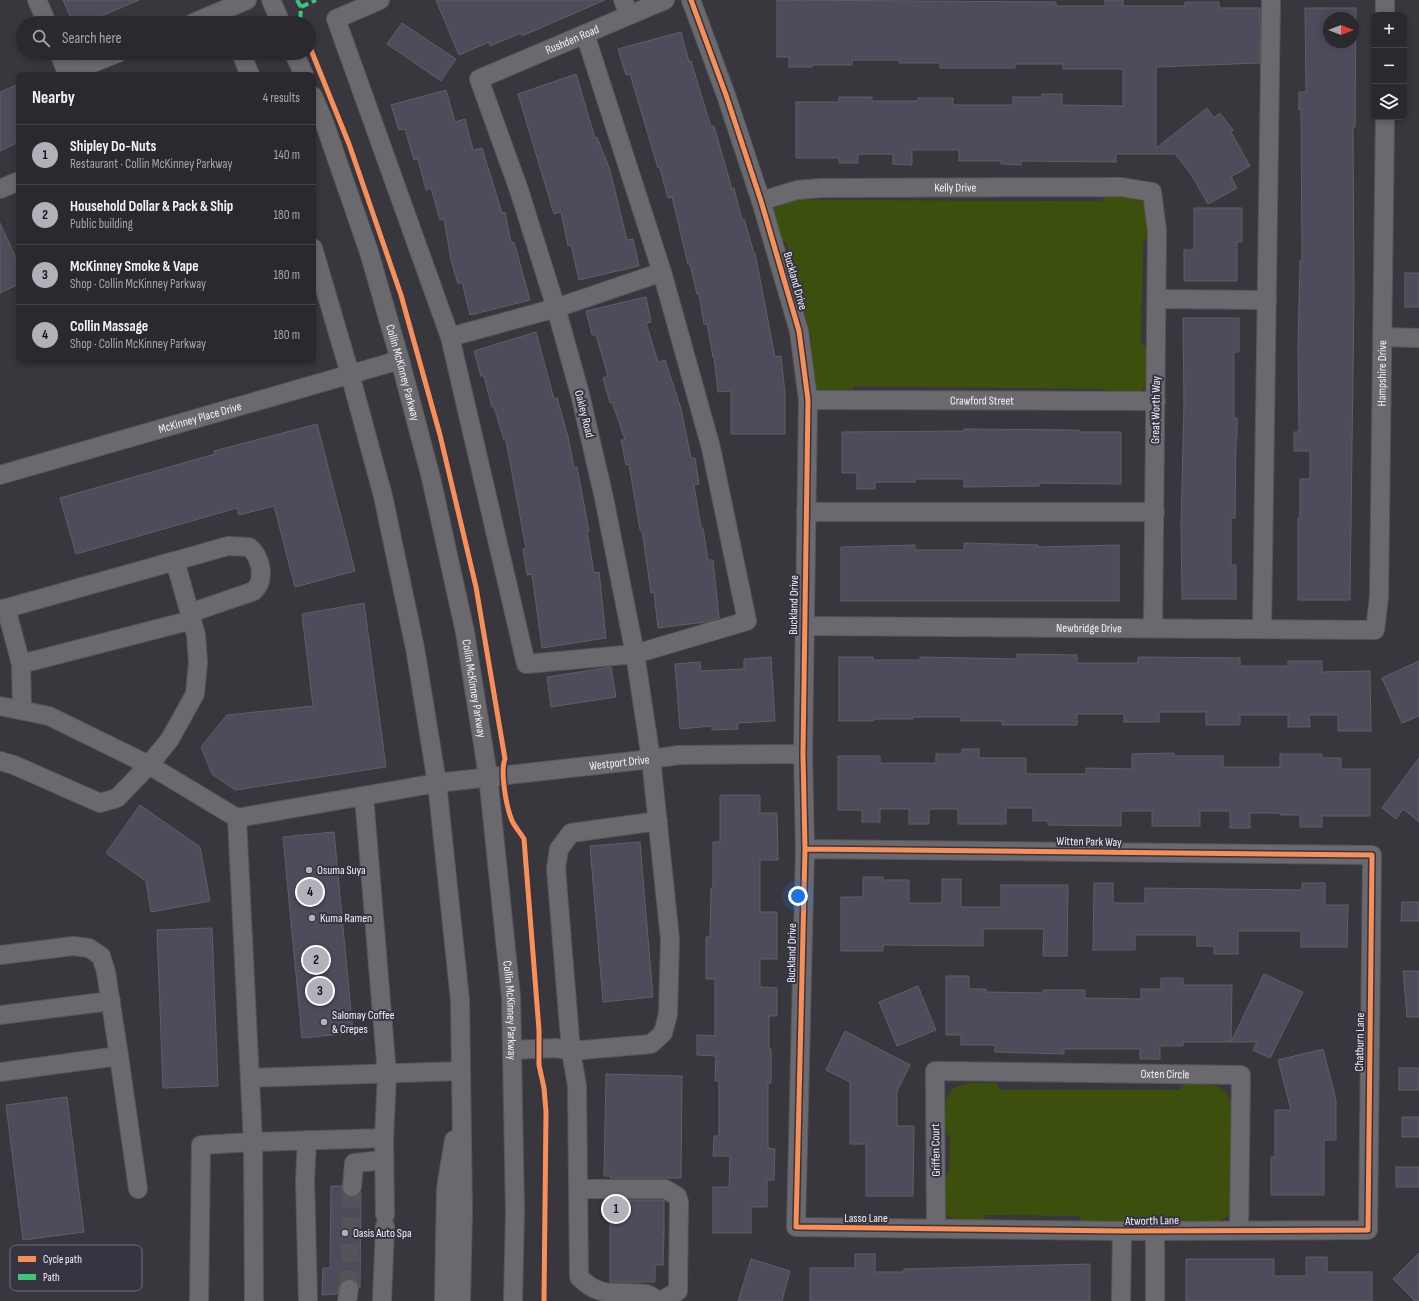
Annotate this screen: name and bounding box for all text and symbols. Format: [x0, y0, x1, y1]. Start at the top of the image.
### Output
north arrow [1323, 12, 1359, 48]
map controls [1371, 12, 1407, 120]
button: + [1371, 12, 1407, 48]
search box [16, 16, 316, 60]
street label: Rushden Road [543, 21, 601, 57]
icon: search [30, 27, 52, 49]
text: Search here [62, 29, 122, 48]
button: − [1371, 48, 1407, 84]
button: layers [1371, 84, 1407, 120]
text: Nearby [32, 88, 75, 108]
text: 4 results [263, 90, 300, 106]
text: Shipley Do-Nuts [70, 137, 156, 156]
text: 1 [42, 147, 48, 163]
text: 140 m [274, 147, 300, 163]
text: Restaurant · Collin McKinney Parkway [70, 156, 232, 172]
street label: Kelly Drive [934, 180, 977, 195]
text: Household Dollar & Pack & Ship [70, 197, 233, 216]
text: 2 [42, 207, 48, 223]
text: 180 m [274, 207, 300, 223]
text: Public building [70, 216, 133, 232]
street label: Buckland Drive [780, 250, 810, 312]
text: McKinney Smoke & Vape [70, 257, 199, 276]
text: 3 [42, 267, 48, 283]
text: 180 m [274, 267, 300, 283]
text: Shop · Collin McKinney Parkway [70, 276, 206, 292]
text: Collin Massage [70, 317, 148, 336]
street label: Collin McKinney Parkway [383, 323, 423, 423]
text: 4 [42, 327, 48, 343]
text: 180 m [274, 327, 300, 343]
text: Shop · Collin McKinney Parkway [70, 336, 206, 352]
street label: Hampshire Drive [1374, 340, 1390, 406]
street label: Great Worth Way [1148, 376, 1164, 444]
street label: Oakley Road [571, 389, 597, 439]
street label: Crawford Street [950, 393, 1014, 408]
street label: McKinney Place Drive [157, 398, 243, 437]
street label: Buckland Drive [786, 575, 802, 635]
street label: Newbridge Drive [1056, 620, 1122, 636]
street label: Collin McKinney Parkway [459, 638, 489, 739]
street label: Westport Drive [588, 752, 650, 773]
street label: Witten Park Way [1056, 834, 1122, 850]
place label: Osuma Suya [317, 863, 366, 878]
marker: Osuma Suya [304, 865, 314, 875]
pin: 4 [297, 877, 323, 907]
your location [788, 886, 808, 906]
place label: Kuma Ramen [320, 911, 372, 926]
marker: Kuma Ramen [307, 913, 317, 923]
street label: Buckland Drive [784, 923, 800, 983]
pin: 2 [303, 945, 329, 975]
street label: Collin McKinney Parkway [500, 960, 520, 1060]
pin: 3 [307, 976, 333, 1006]
place label: Salomay Coffee & Crepes [332, 1008, 395, 1037]
street label: Chatburn Lane [1352, 1012, 1368, 1072]
marker: Salomay Coffee & Crepes [319, 1017, 329, 1027]
street label: Oxten Circle [1140, 1066, 1190, 1082]
street label: Griffen Court [928, 1123, 944, 1177]
pin: 1 [603, 1194, 629, 1224]
street label: Lasso Lane [844, 1211, 888, 1226]
street label: Atworth Lane [1124, 1213, 1179, 1229]
place label: Oasis Auto Spa [353, 1226, 412, 1241]
marker: Oasis Auto Spa [340, 1228, 350, 1238]
legend [10, 1245, 142, 1291]
text: Cycle path [43, 1253, 82, 1266]
text: Path [43, 1271, 60, 1284]

